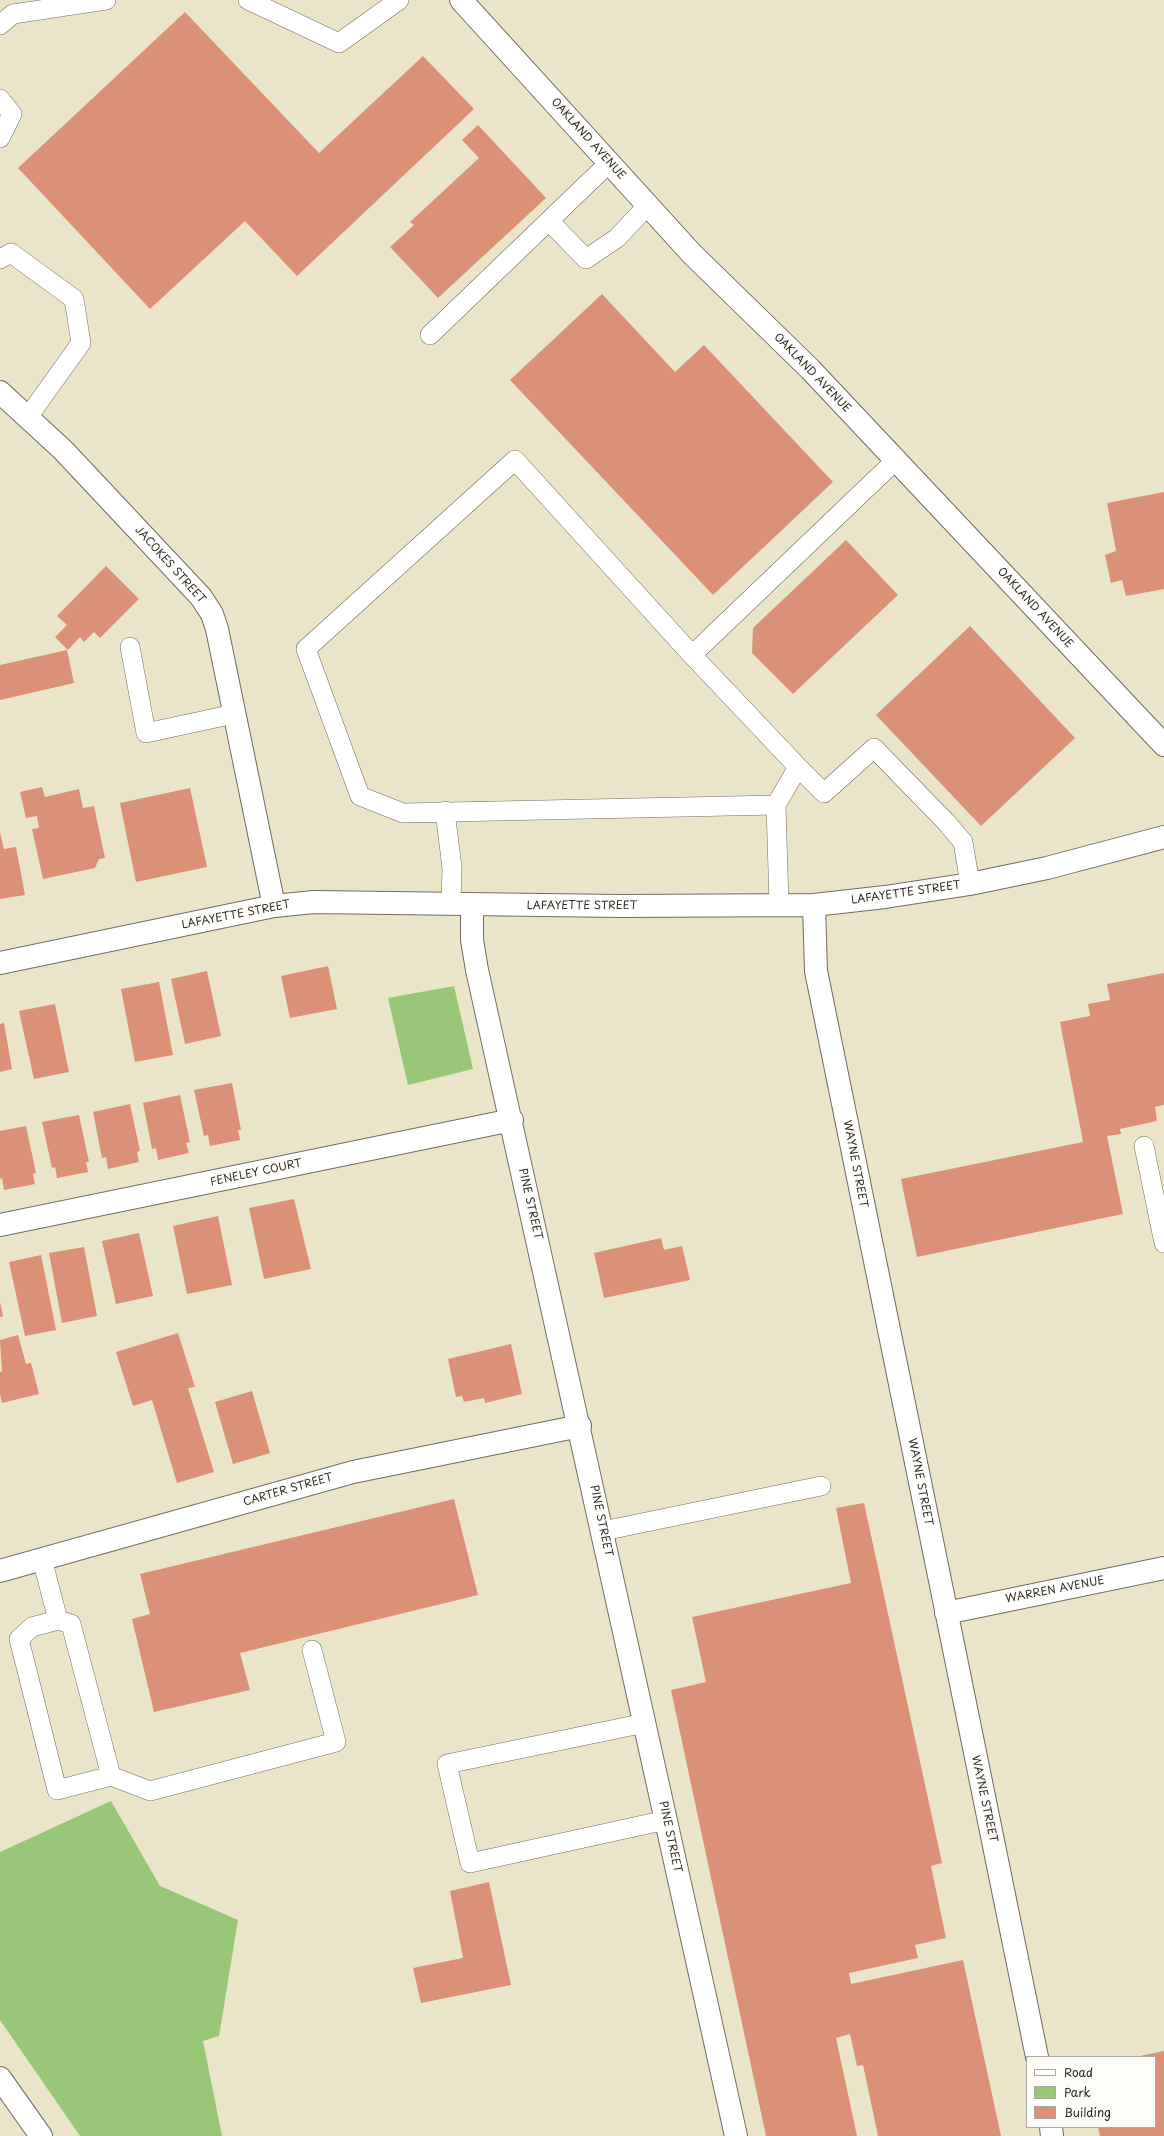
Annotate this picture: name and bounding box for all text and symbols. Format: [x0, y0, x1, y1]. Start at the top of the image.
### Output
street label: OAKLAND AVENUE [548, 96, 628, 182]
street label: OAKLAND AVENUE [771, 331, 853, 415]
street label: JACOKES STREET [132, 524, 208, 606]
street label: OAKLAND AVENUE [994, 565, 1076, 651]
street label: LAFAYETTE STREET [850, 879, 962, 907]
street label: LAFAYETTE STREET [181, 898, 291, 932]
street label: LAFAYETTE STREET [527, 899, 637, 913]
street label: WAYNE STREET [840, 1119, 870, 1209]
street label: FENELEY COURT [209, 1157, 303, 1189]
street label: PINE STREET [515, 1167, 545, 1241]
street label: WAYNE STREET [905, 1437, 935, 1527]
street label: CARTER STREET [242, 1471, 334, 1509]
street label: PINE STREET [587, 1484, 615, 1558]
street label: WARREN AVENUE [1004, 1574, 1106, 1606]
street label: WAYNE STREET [968, 1754, 1000, 1844]
street label: PINE STREET [656, 1800, 684, 1874]
legend [1026, 2056, 1156, 2128]
text: Road [1064, 2063, 1093, 2081]
text: Park [1064, 2083, 1091, 2101]
text: Building [1064, 2103, 1111, 2121]

